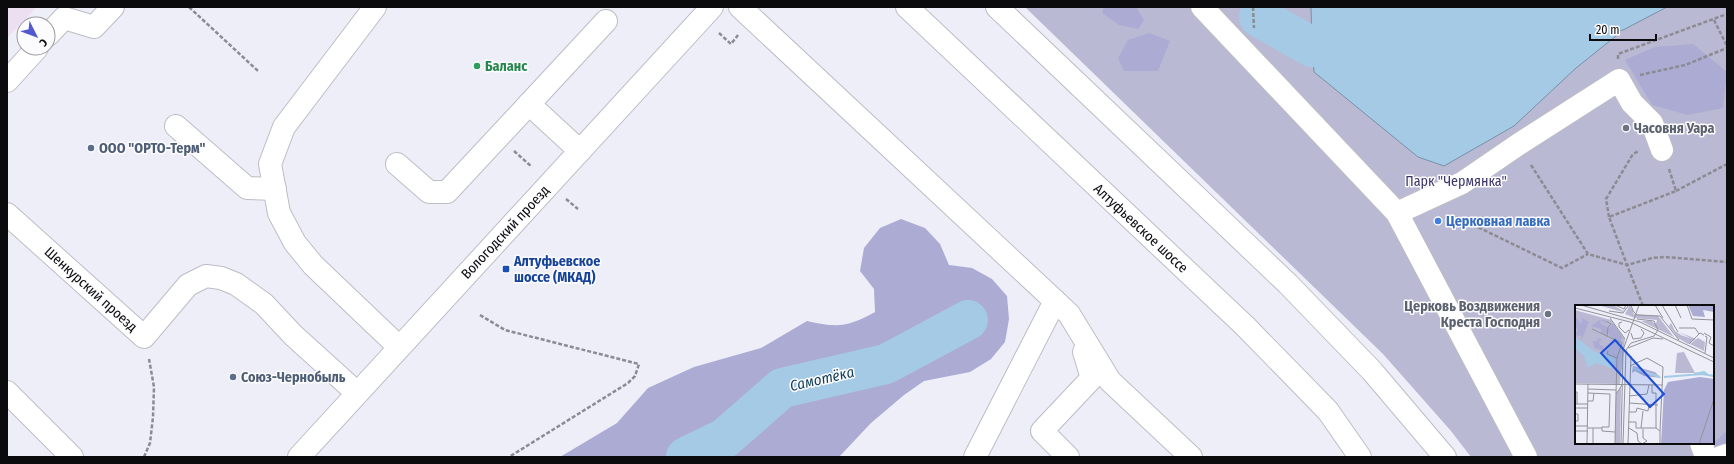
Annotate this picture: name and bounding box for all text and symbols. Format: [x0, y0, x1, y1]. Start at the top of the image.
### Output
north arrow [16, 16, 56, 56]
scale bar [1590, 16, 1656, 42]
text: 20 m [1596, 23, 1620, 37]
text: С [36, 36, 50, 49]
place label: Баланс [485, 58, 528, 75]
marker: Баланс [472, 61, 482, 71]
place label: Часовня Уара [1634, 120, 1715, 137]
marker: Часовня Уара [1621, 123, 1631, 133]
place label: ООО "ОРТО-Терм" [99, 140, 206, 157]
marker: ООО "ОРТО-Терм" [86, 143, 96, 153]
park label: Парк "Чермянка" [1405, 173, 1507, 190]
street label: Алтуфьевское шоссе [1090, 180, 1191, 277]
street label: Вологодский проезд [458, 182, 553, 283]
place label: Церковная лавка [1446, 213, 1550, 230]
marker: Церковная лавка [1433, 216, 1443, 226]
street label: Шенкурский проезд [41, 243, 141, 336]
place label: Алтуфьевское шоссе (МКАД) [513, 253, 600, 286]
marker: Алтуфьевское шоссе (МКАД) [501, 264, 511, 274]
place label: Церковь Воздвижения Креста Господня [1404, 298, 1540, 331]
inset map [1575, 305, 1714, 444]
marker: Церковь Воздвижения Креста Господня [1543, 309, 1553, 319]
water label: Самотёка [788, 363, 856, 395]
place label: Союз-Чернобыль [241, 369, 346, 386]
marker: Союз-Чернобыль [228, 372, 238, 382]

